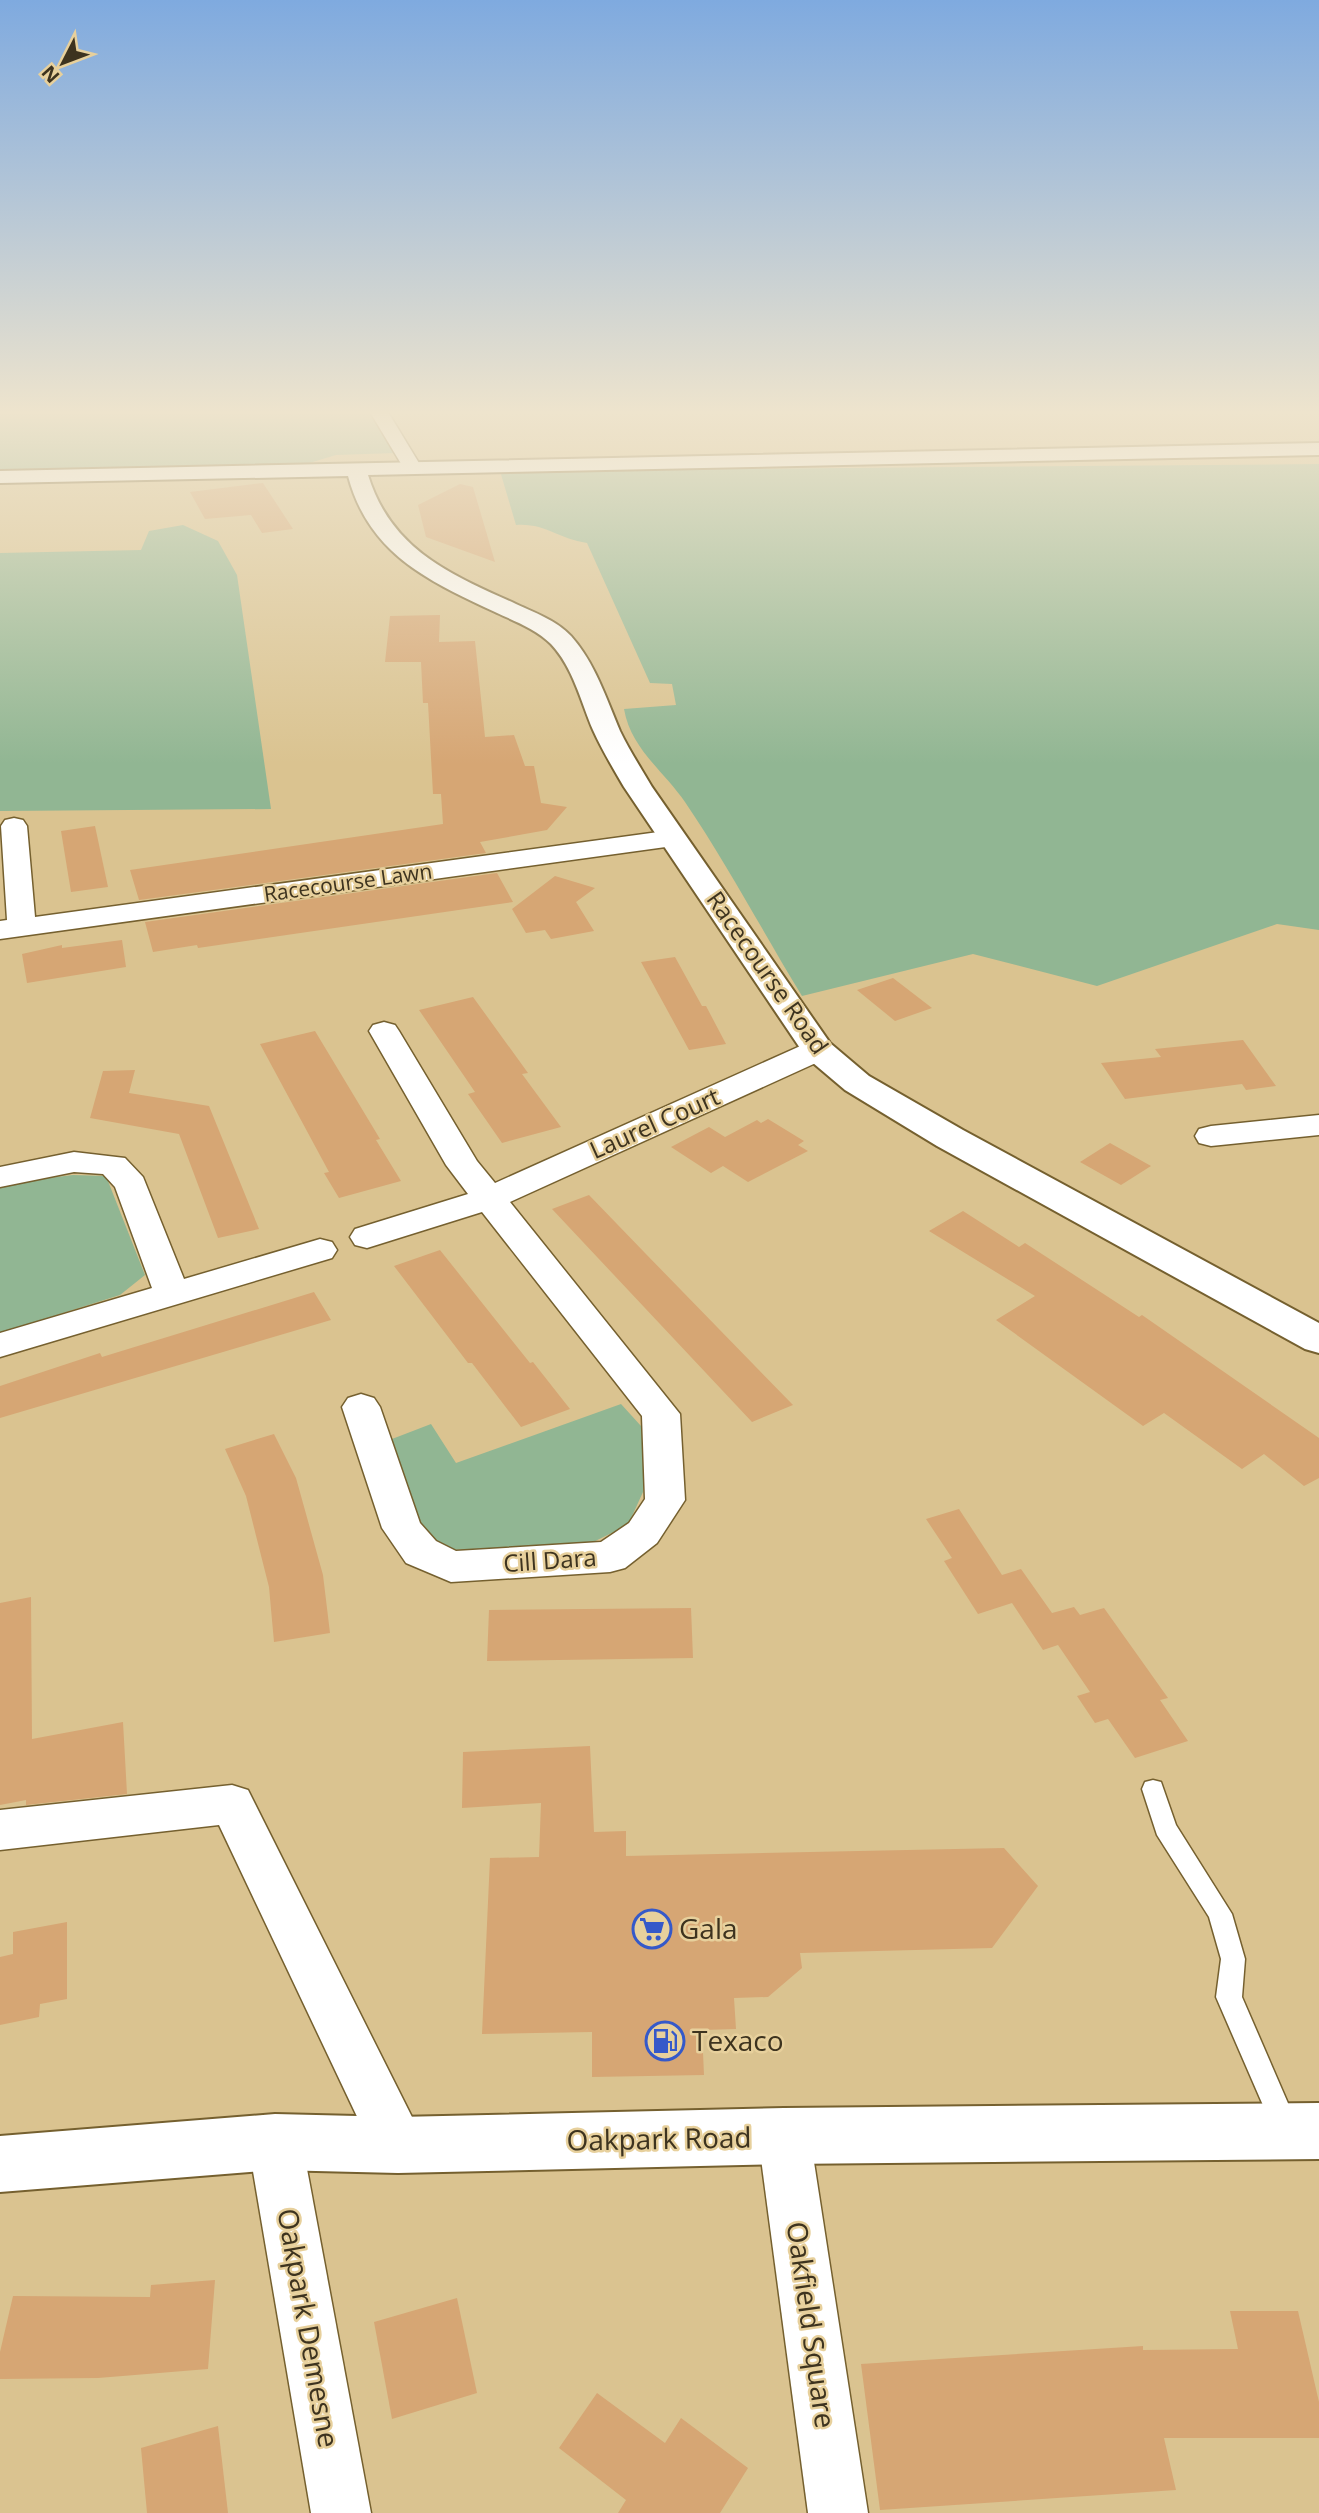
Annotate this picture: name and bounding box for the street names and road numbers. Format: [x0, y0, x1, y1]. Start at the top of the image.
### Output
street label: Racecourse Lawn [262, 856, 434, 908]
street label: Racecourse Road [700, 884, 837, 1060]
street label: Laurel Court [584, 1079, 724, 1166]
street label: Cill Dara [502, 1540, 598, 1579]
street label: Oakpark Road [566, 2117, 752, 2159]
street label: Oakpark Demesne [269, 2205, 349, 2450]
street label: Oakfield Square [779, 2219, 845, 2431]

